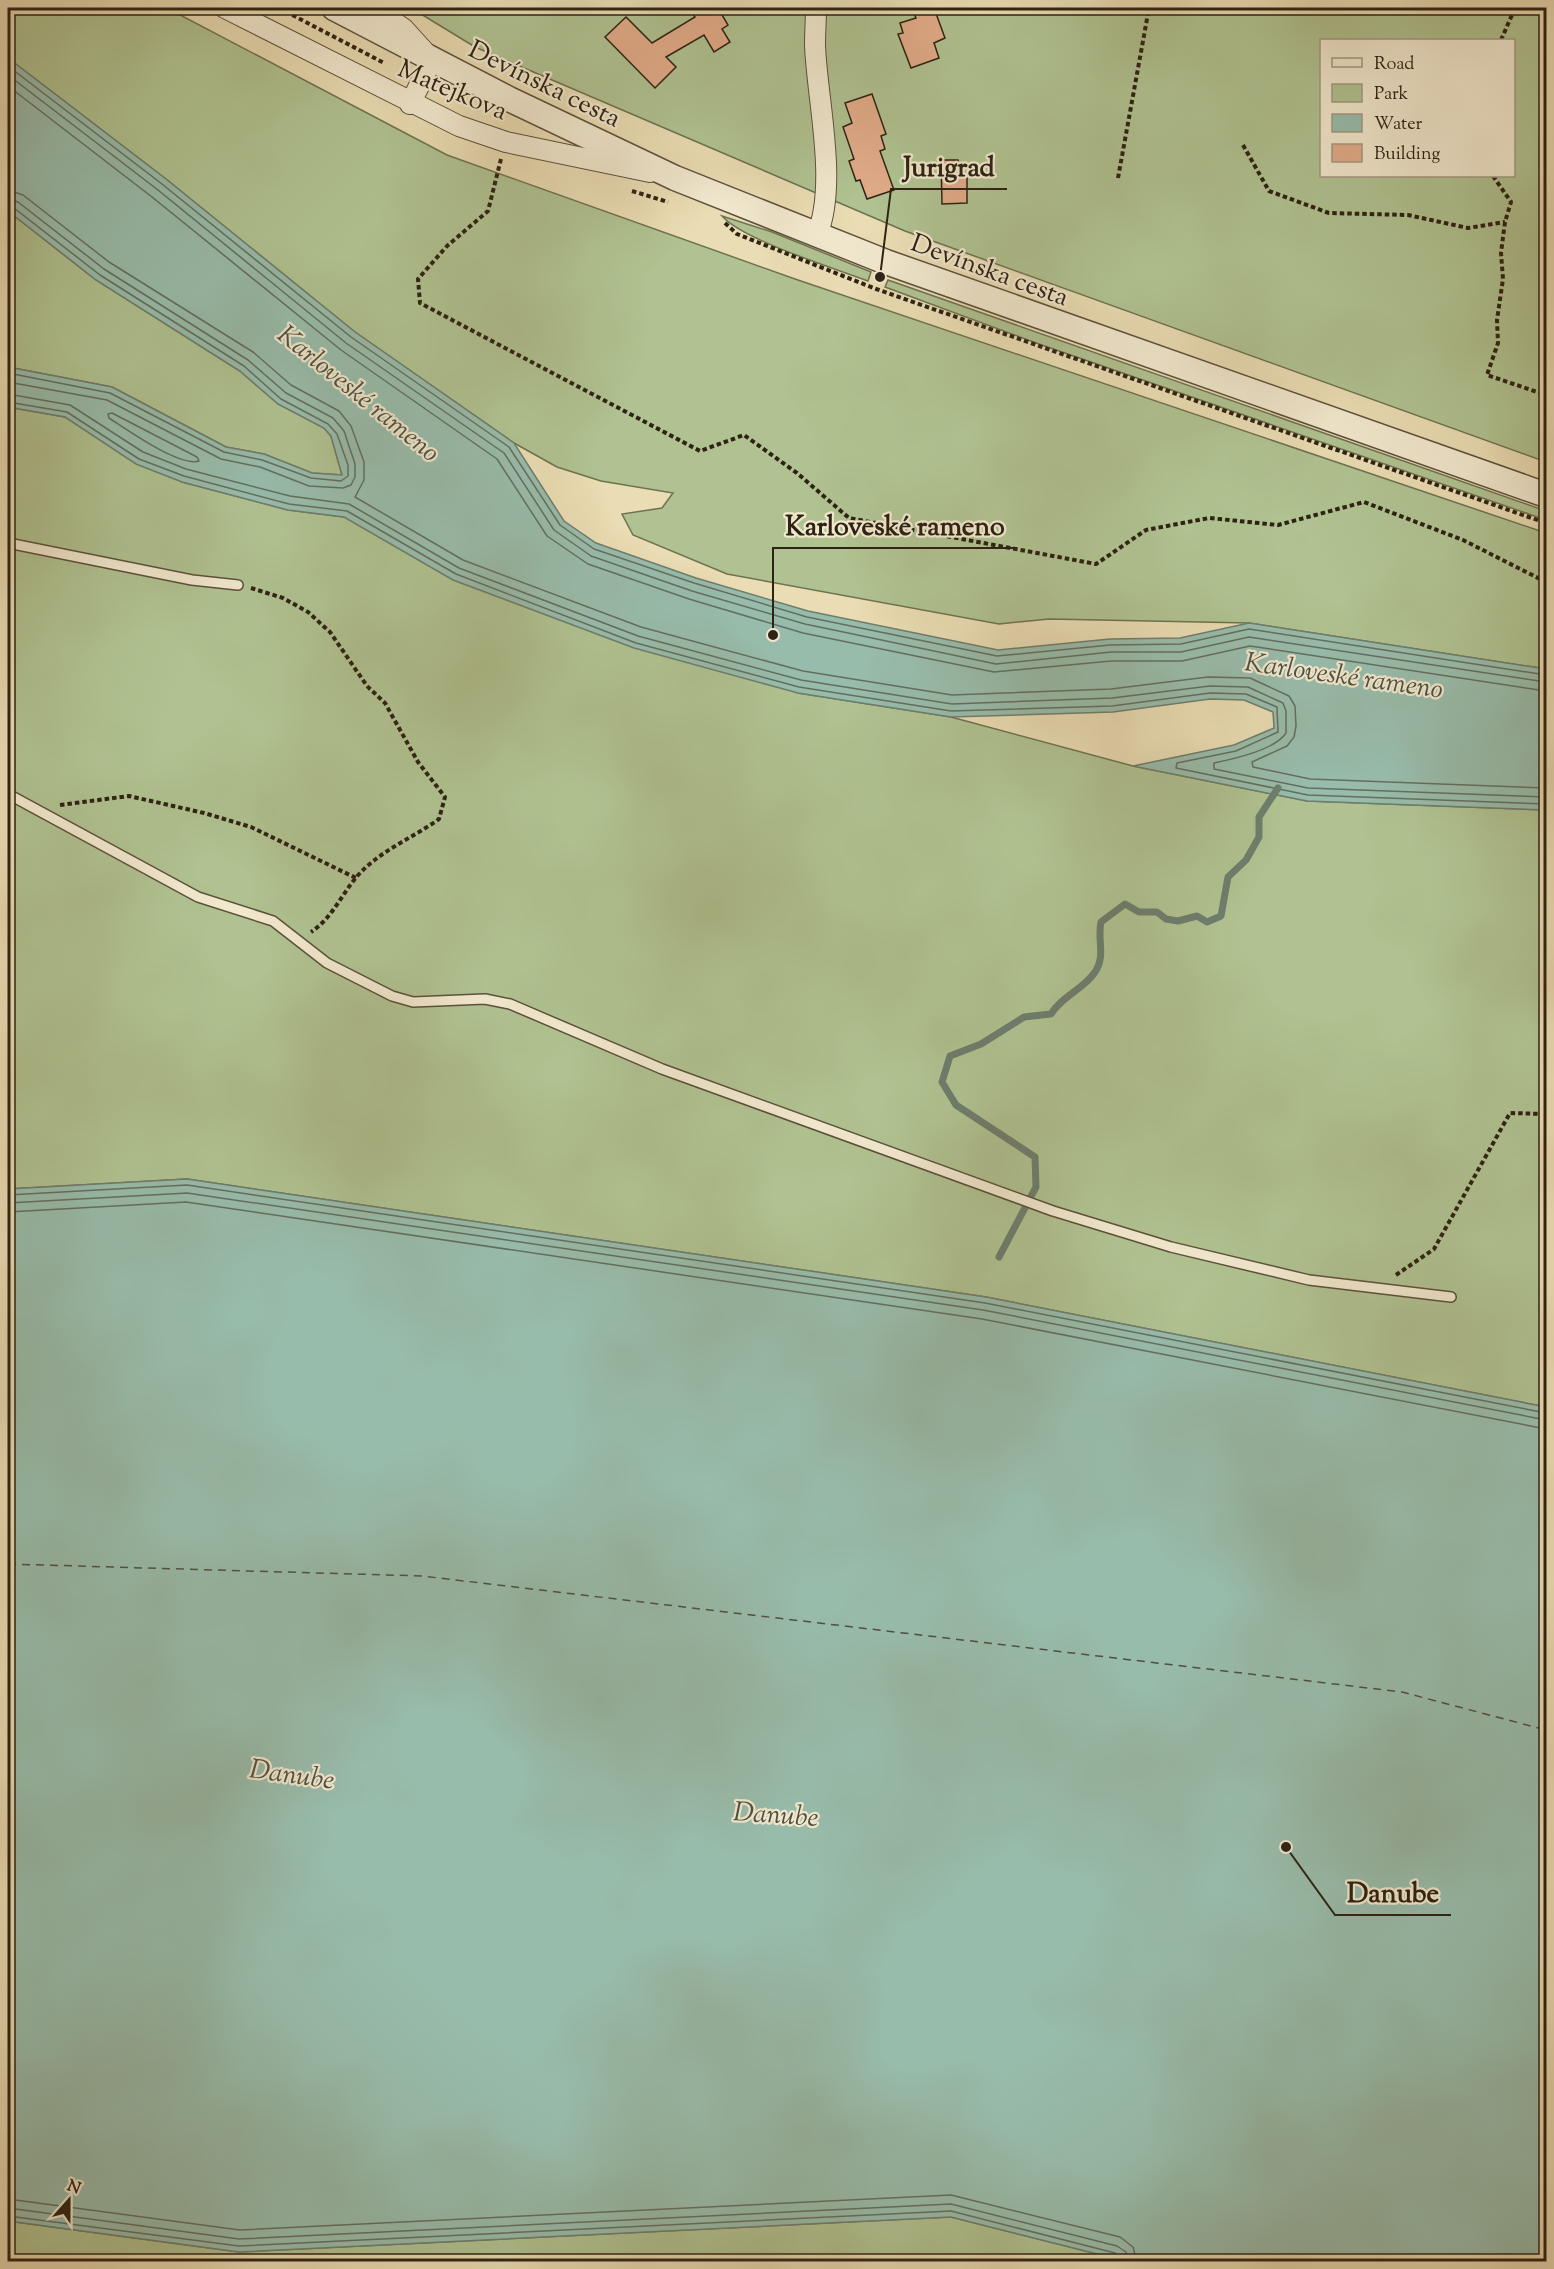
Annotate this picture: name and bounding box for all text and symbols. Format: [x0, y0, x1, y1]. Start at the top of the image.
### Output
street label: Devínska cesta [461, 32, 626, 138]
legend [1320, 39, 1515, 177]
street label: Matejkova [391, 52, 513, 131]
text: Road [1374, 52, 1414, 78]
text: Park [1374, 82, 1409, 108]
text: Water [1374, 112, 1423, 138]
text: Building [1374, 142, 1440, 168]
callout: Jurigrad [891, 144, 1007, 189]
text: Jurigrad [901, 150, 996, 189]
street label: Devínska cesta [905, 226, 1073, 317]
water label: Karloveské rameno [268, 317, 447, 473]
callout: Karloveské rameno [773, 503, 1017, 548]
text: Karloveské rameno [785, 509, 1005, 548]
water label: Karloveské rameno [1242, 644, 1445, 711]
water label: Danube [247, 1751, 337, 1802]
water label: Danube [732, 1794, 820, 1839]
callout: Danube [1335, 1870, 1451, 1915]
text: Danube [1347, 1876, 1439, 1915]
north arrow [39, 2170, 99, 2230]
text: N [63, 2175, 84, 2201]

